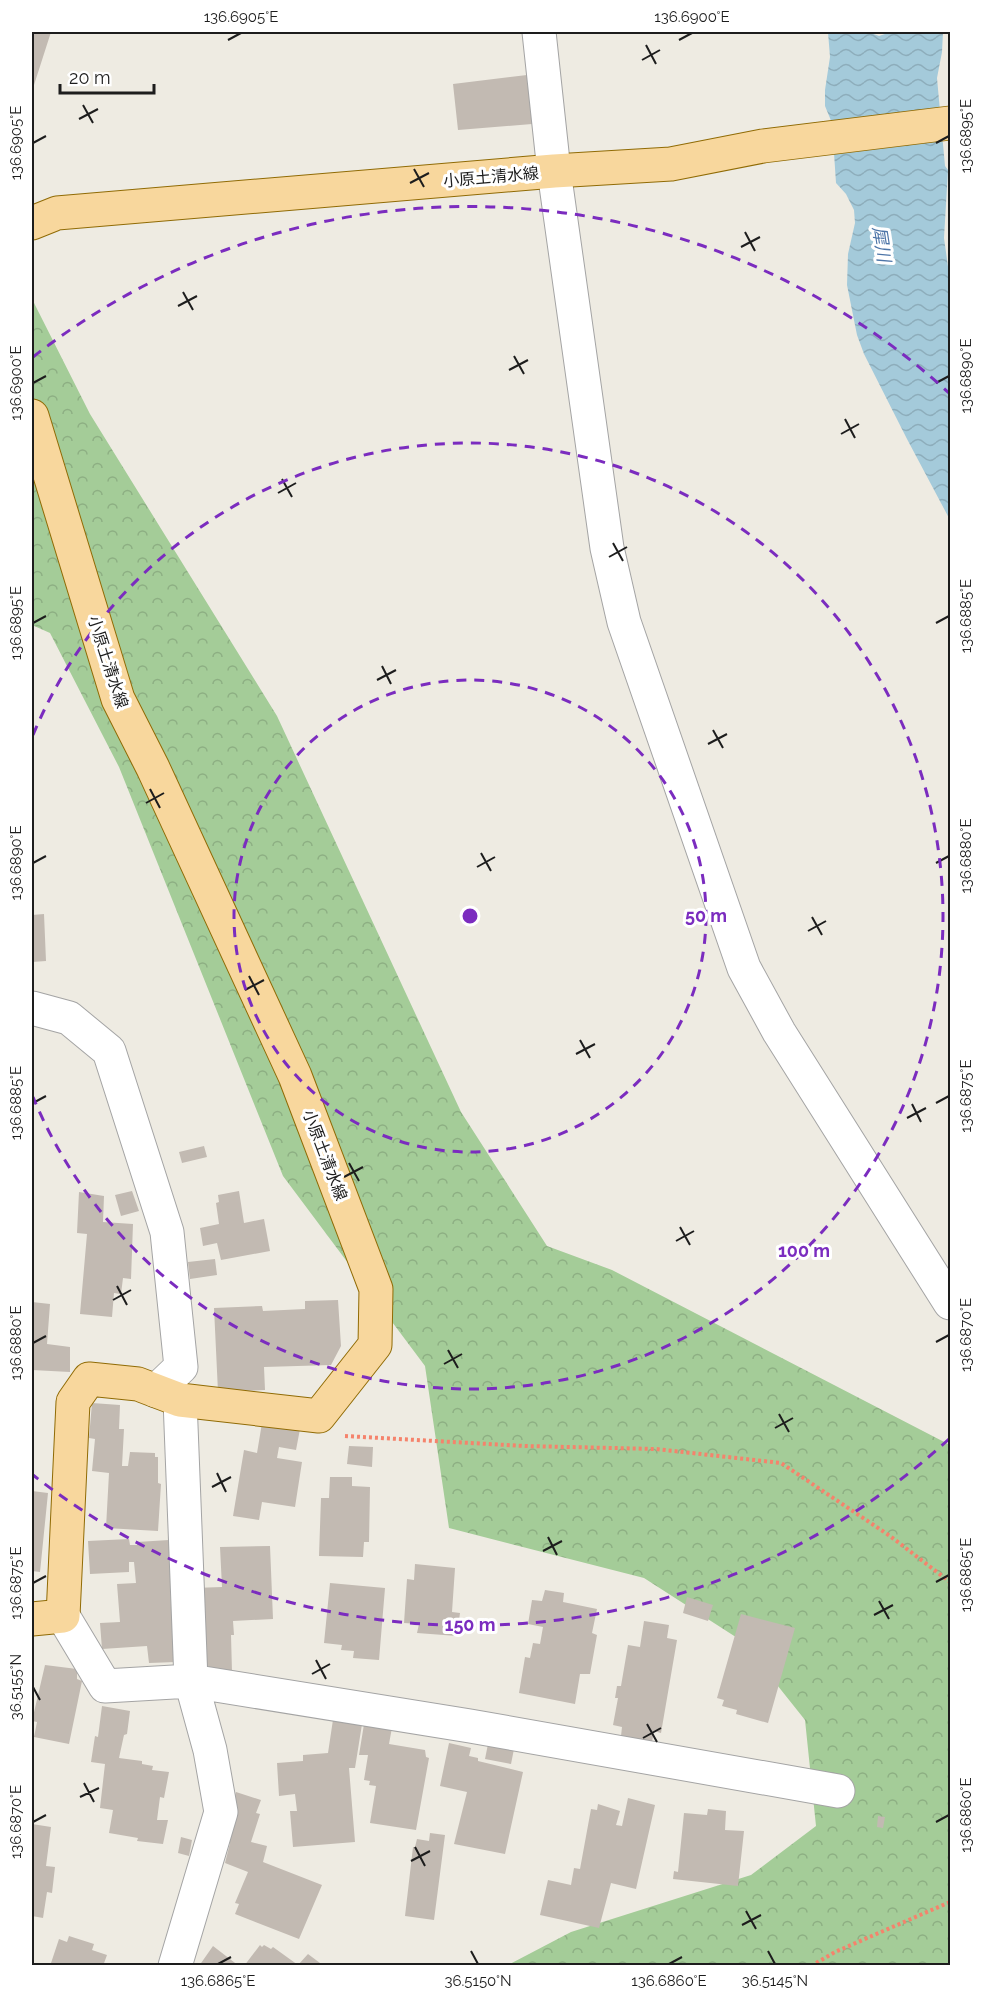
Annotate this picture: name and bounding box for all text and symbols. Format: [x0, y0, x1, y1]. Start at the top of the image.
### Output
text: 136.6905°E [204, 8, 278, 26]
text: 136.6900°E [654, 8, 730, 26]
scale bar [60, 57, 154, 95]
text: 20 m [69, 67, 111, 88]
text: 136.6895°E [957, 99, 975, 173]
text: 136.6905°E [7, 106, 25, 180]
street label: 小原土清水線 [442, 163, 540, 191]
water label: 犀川 [869, 225, 895, 265]
text: 136.6890°E [957, 338, 975, 414]
text: 136.6900°E [7, 345, 25, 421]
text: 136.6885°E [957, 579, 975, 653]
text: 136.6895°E [7, 586, 25, 660]
street label: 小原土清水線 [84, 613, 132, 711]
text: 136.6880°E [957, 818, 975, 894]
text: 136.6890°E [7, 825, 25, 901]
text: 50 m [685, 905, 727, 926]
centre of rings [460, 906, 480, 926]
text: 136.6875°E [957, 1059, 975, 1133]
text: 136.6885°E [7, 1066, 25, 1140]
street label: 小原土清水線 [299, 1107, 351, 1203]
text: 100 m [778, 1240, 830, 1261]
text: 136.6870°E [957, 1298, 975, 1372]
text: 136.6880°E [7, 1305, 25, 1381]
text: 136.6865°E [957, 1538, 975, 1612]
text: 136.6875°E [7, 1546, 25, 1620]
text: 150 m [445, 1614, 496, 1635]
text: 36.5155°N [7, 1654, 25, 1720]
text: 136.6860°E [957, 1777, 975, 1853]
text: 136.6870°E [7, 1785, 25, 1859]
text: 136.6865°E [181, 1972, 255, 1990]
text: 36.5150°N [444, 1972, 512, 1990]
text: 136.6860°E [631, 1972, 707, 1990]
text: 36.5145°N [742, 1972, 808, 1990]

